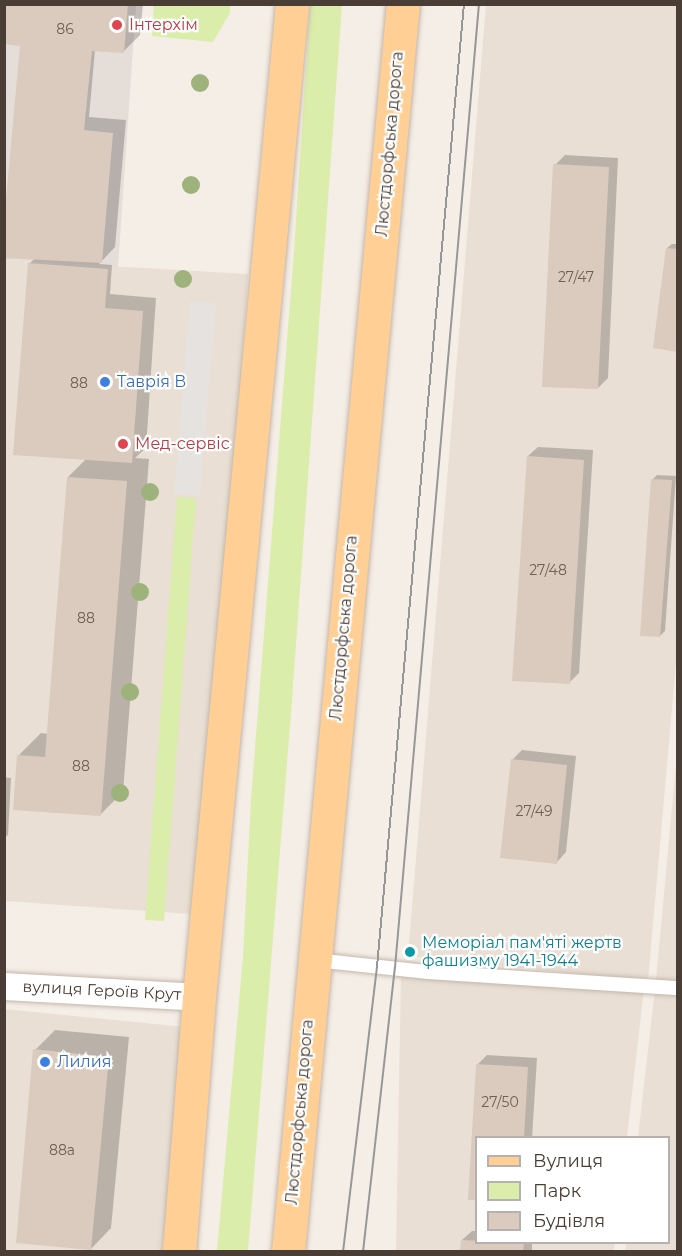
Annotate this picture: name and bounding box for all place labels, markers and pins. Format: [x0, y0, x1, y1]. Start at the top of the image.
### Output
place label: Інтерхім [129, 15, 198, 35]
marker: Інтерхім [110, 18, 124, 32]
place label: Таврія В [117, 372, 186, 392]
marker: Таврія В [98, 375, 112, 389]
place label: Мед-сервіс [135, 434, 230, 454]
marker: Мед-сервіс [116, 437, 130, 451]
place label: Меморіал пам'яті жертв фашизму 1941-1944 [422, 933, 622, 971]
marker: Меморіал пам'яті жертв фашизму 1941-1944 [403, 945, 417, 959]
place label: Лилия [57, 1052, 111, 1072]
marker: Лилия [38, 1055, 52, 1069]

